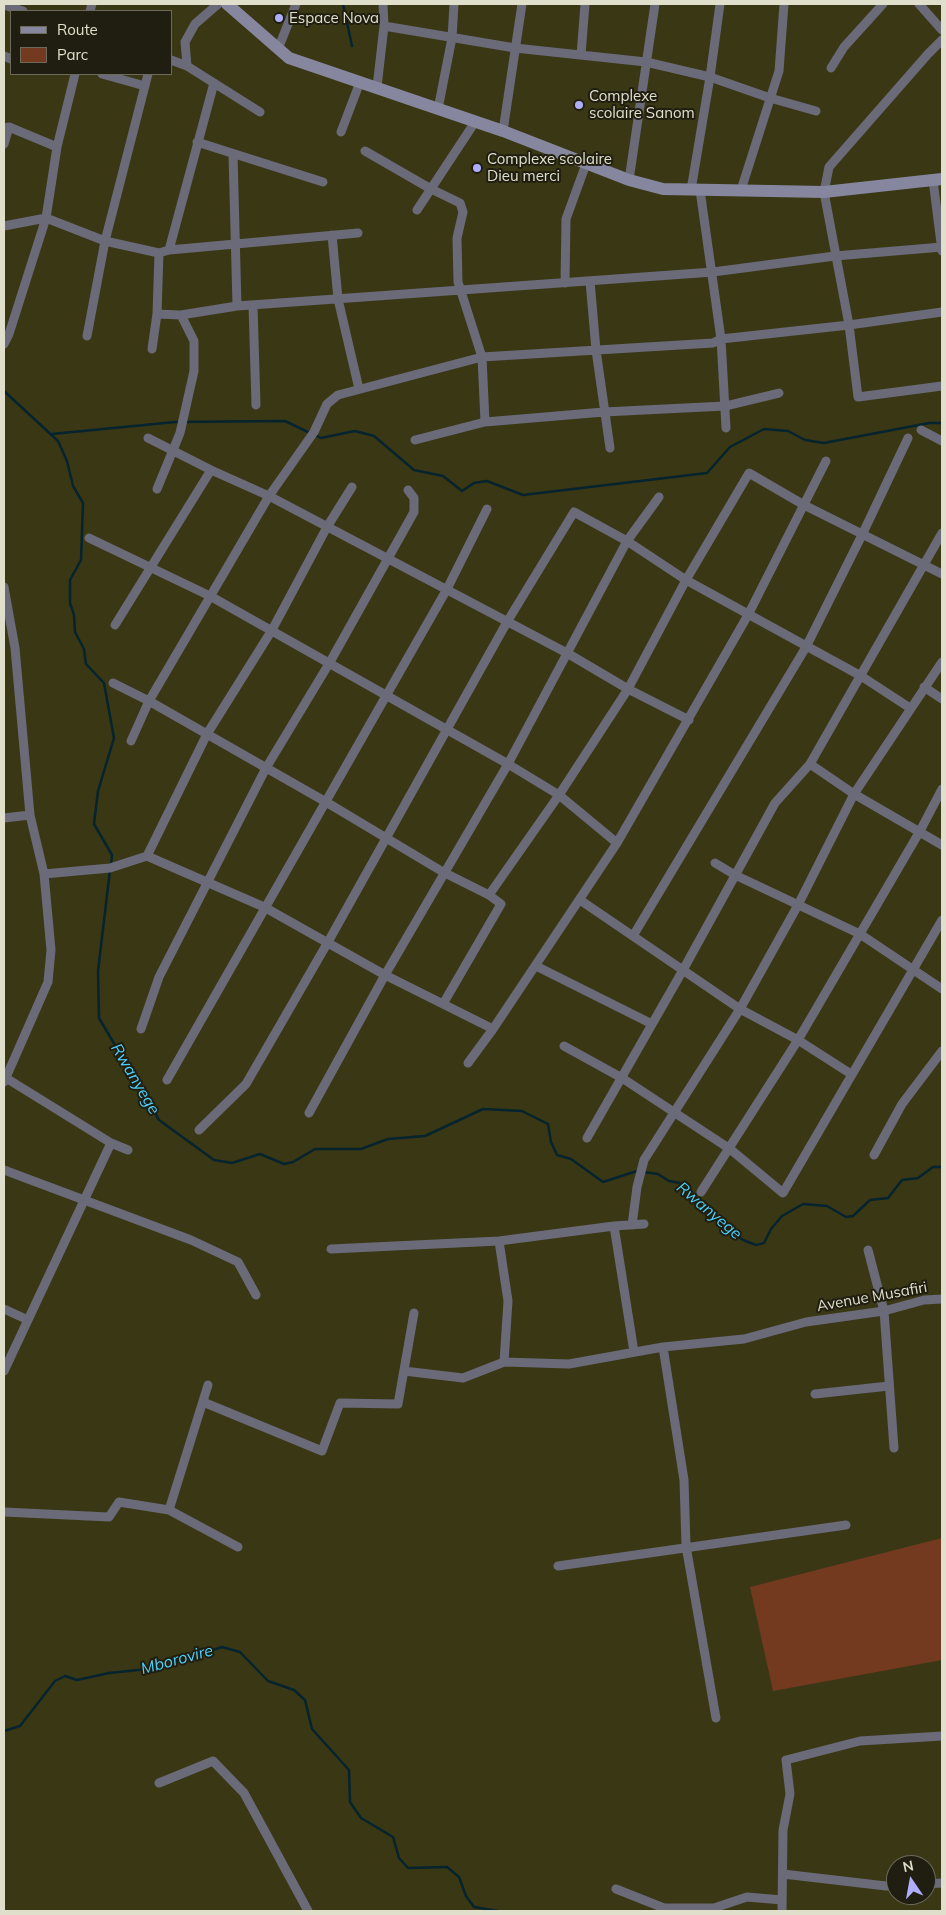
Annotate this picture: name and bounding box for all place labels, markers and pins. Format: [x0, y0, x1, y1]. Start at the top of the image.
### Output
place label: Espace Nova [289, 9, 379, 27]
marker: Espace Nova [273, 12, 285, 24]
place label: Complexe scolaire Sanom [589, 87, 695, 122]
marker: Complexe scolaire Sanom [573, 99, 585, 111]
place label: Complexe scolaire Dieu merci [487, 150, 612, 185]
marker: Complexe scolaire Dieu merci [471, 162, 483, 174]

